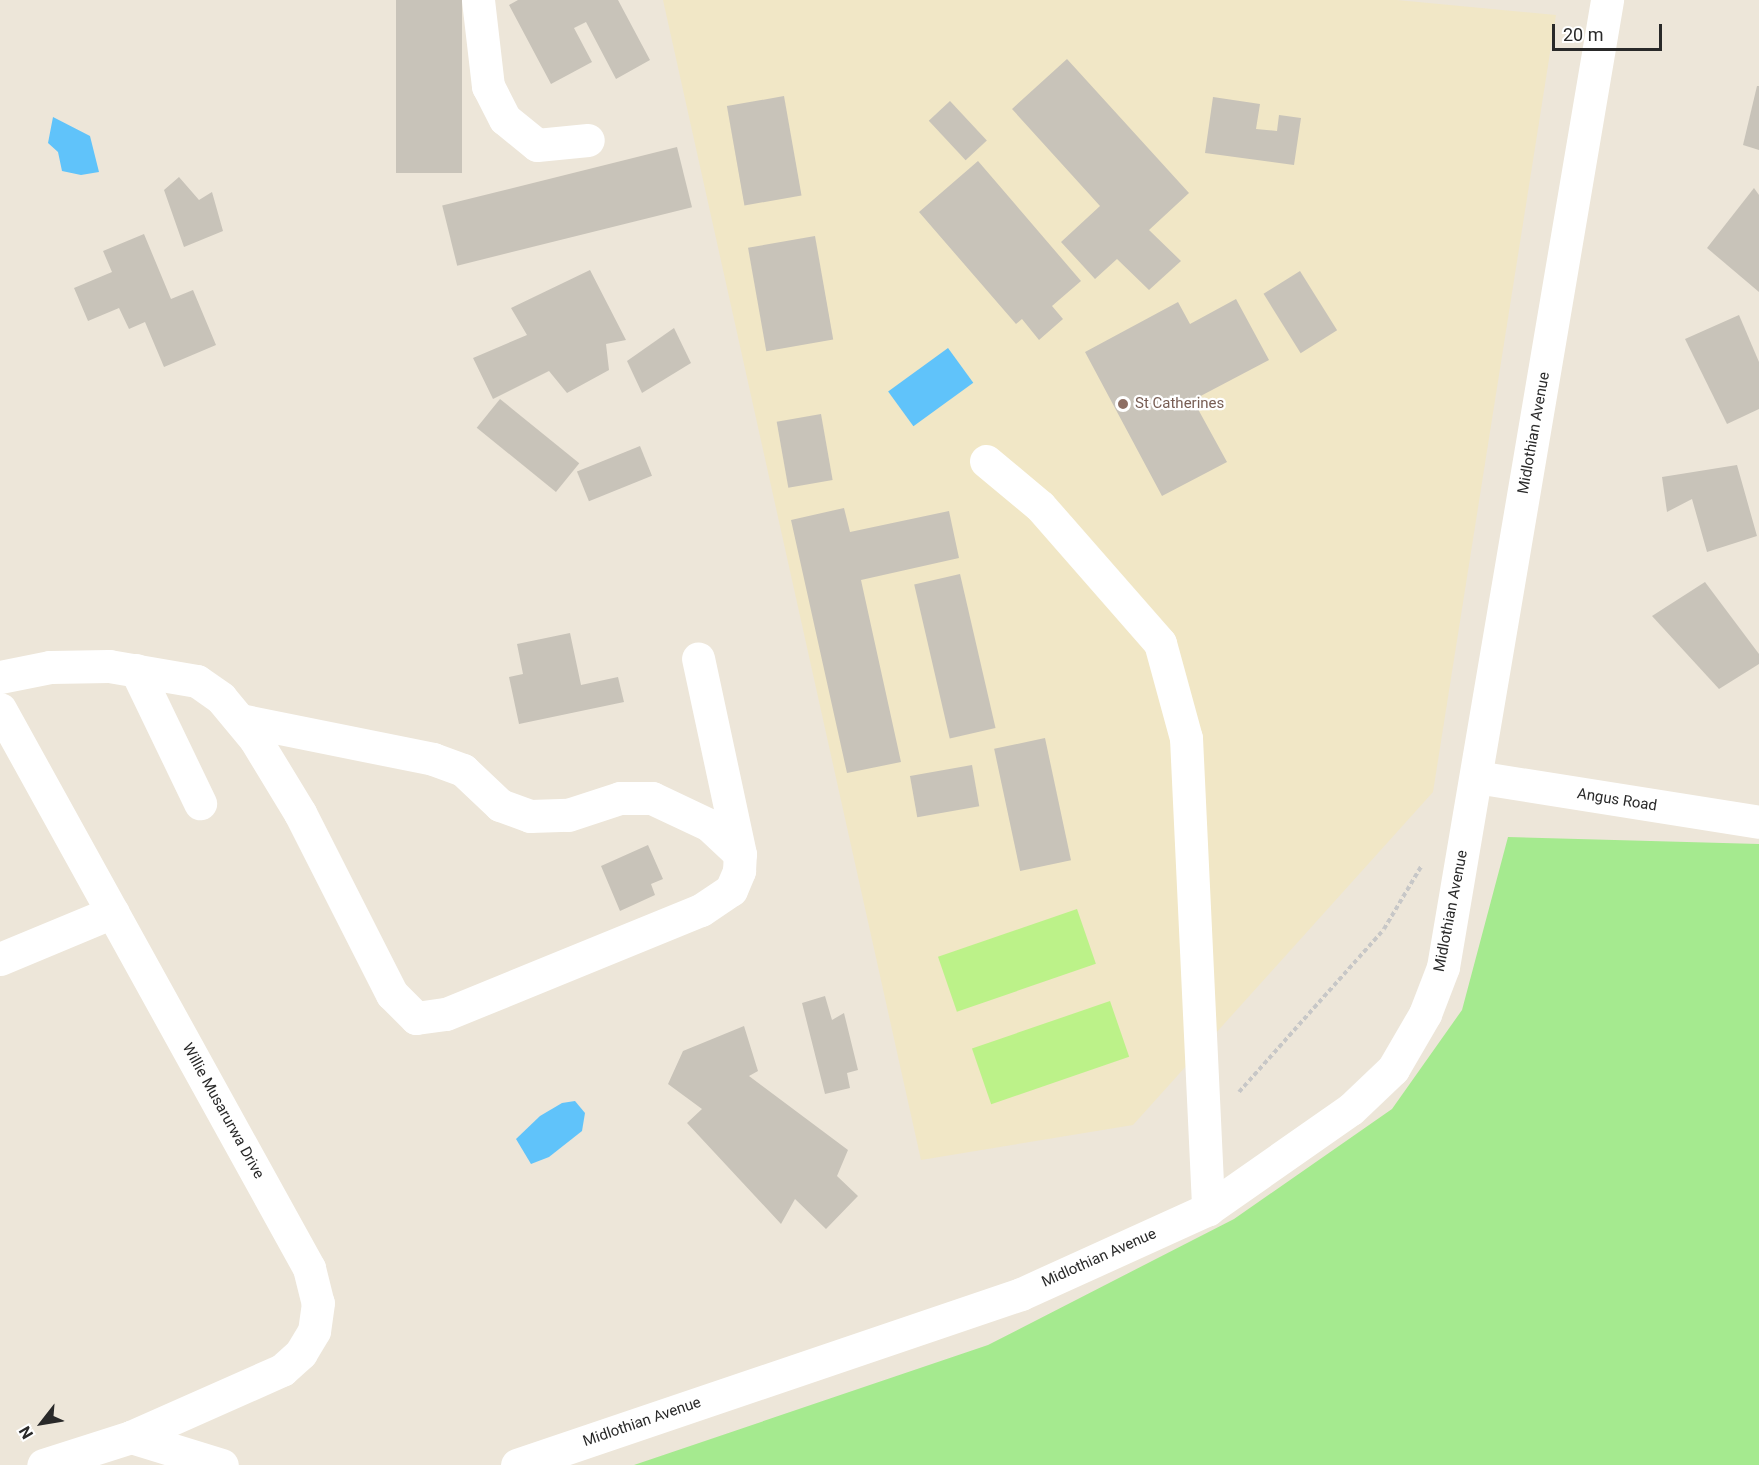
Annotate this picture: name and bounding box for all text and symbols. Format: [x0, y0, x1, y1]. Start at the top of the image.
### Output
scale bar [1555, 12, 1664, 50]
text: 20 m [1563, 24, 1603, 45]
street label: Midlothian Avenue [1514, 371, 1554, 495]
place label: St Catherines [1135, 395, 1224, 413]
marker: St Catherines [1116, 397, 1130, 411]
street label: Angus Road [1576, 785, 1658, 815]
street label: Midlothian Avenue [1430, 849, 1472, 973]
street label: Willie Musarurwa Drive [178, 1040, 268, 1182]
street label: Midlothian Avenue [1039, 1225, 1159, 1291]
north arrow [12, 1393, 72, 1453]
street label: Midlothian Avenue [581, 1393, 703, 1451]
text: N [15, 1423, 37, 1442]

